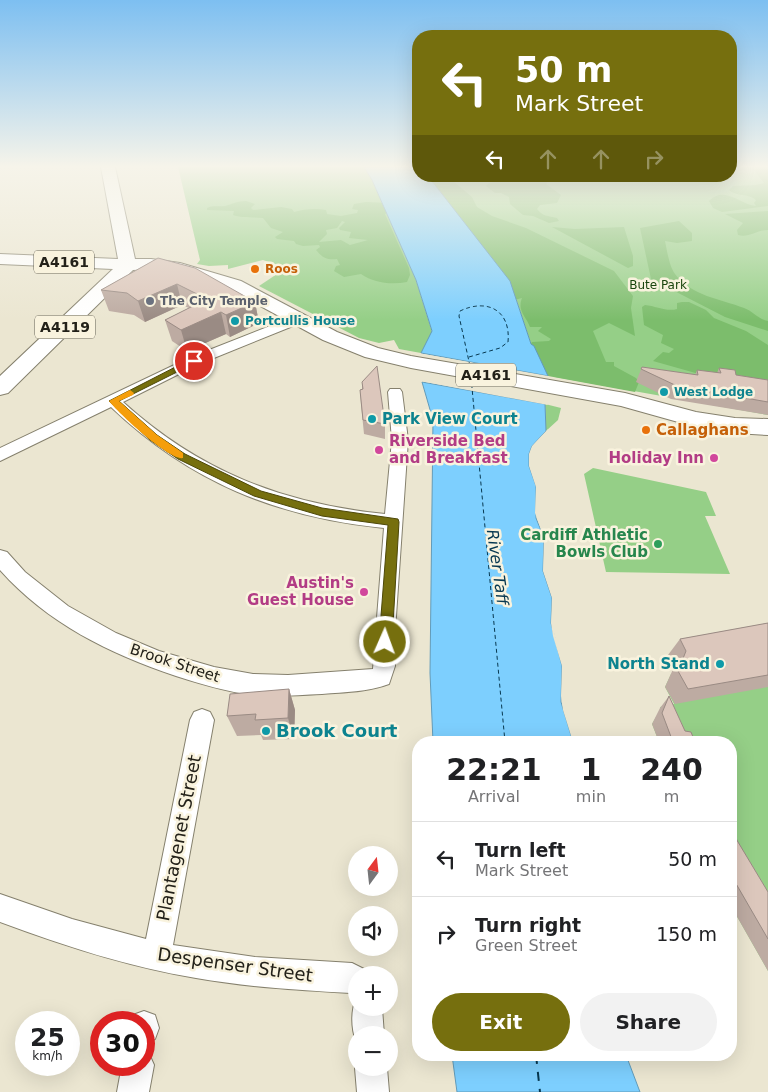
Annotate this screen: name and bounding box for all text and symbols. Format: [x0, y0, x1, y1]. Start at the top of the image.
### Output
icon: left [432, 50, 497, 115]
text: 50 m [515, 50, 612, 90]
text: Mark Street [515, 91, 643, 116]
icon: left [481, 145, 509, 173]
icon: ahead [534, 145, 562, 173]
icon: ahead [587, 145, 615, 173]
icon: right [640, 145, 668, 173]
road number: A4161 [34, 250, 94, 274]
place label: Roos [265, 262, 298, 276]
marker: Roos [249, 263, 261, 275]
park label: Bute Park [629, 278, 687, 292]
place label: The City Temple [160, 294, 268, 308]
marker: The City Temple [144, 295, 156, 307]
place label: Portcullis House [245, 314, 355, 328]
marker: Portcullis House [229, 315, 241, 327]
road number: A4119 [35, 316, 95, 338]
pin [173, 340, 215, 382]
icon: arrive [180, 347, 208, 375]
road number: A4161 [456, 364, 516, 386]
place label: West Lodge [674, 385, 753, 399]
marker: West Lodge [658, 386, 670, 398]
place label: Park View Court [382, 410, 518, 428]
marker: Park View Court [366, 413, 378, 425]
place label: Callaghans [656, 421, 749, 439]
marker: Callaghans [640, 424, 652, 436]
place label: Riverside Bed and Breakfast [389, 432, 508, 467]
marker: Riverside Bed and Breakfast [373, 444, 385, 456]
place label: Holiday Inn [609, 449, 704, 467]
marker: Holiday Inn [708, 452, 720, 464]
place label: Cardiff Athletic Bowls Club [520, 526, 648, 561]
water label: River Taff [483, 528, 513, 608]
marker: Cardiff Athletic Bowls Club [652, 538, 664, 550]
place label: Austin's Guest House [247, 574, 354, 609]
marker: Austin's Guest House [358, 586, 370, 598]
position arrow [358, 615, 410, 667]
street label: Brook Street [128, 640, 222, 686]
place label: North Stand [607, 655, 710, 673]
marker: North Stand [714, 658, 726, 670]
place label: Brook Court [276, 720, 398, 741]
marker: Brook Court [260, 725, 272, 737]
text: 22:21 [446, 752, 542, 787]
text: 1 [580, 752, 601, 787]
text: 240 [640, 752, 703, 787]
street label: Plantagenet Street [152, 753, 205, 923]
text: Arrival [468, 787, 520, 806]
text: min [576, 787, 606, 806]
text: m [664, 787, 679, 806]
text: Turn left [475, 839, 566, 861]
icon: left [432, 845, 460, 873]
north arrow [348, 846, 398, 896]
map controls [348, 846, 398, 1076]
text: 50 m [668, 848, 717, 870]
text: Mark Street [475, 861, 568, 880]
button: sound [348, 906, 398, 956]
text: Turn right [475, 914, 581, 936]
icon: right [432, 920, 460, 948]
text: 150 m [656, 923, 717, 945]
text: Green Street [475, 936, 577, 955]
street label: Despenser Street [156, 943, 314, 986]
button: + [348, 966, 398, 1016]
button: Exit [432, 993, 570, 1051]
button: Share [580, 993, 717, 1051]
speed limit sign: 30 [90, 1011, 155, 1076]
text: 25 [30, 1023, 65, 1052]
button: − [348, 1026, 398, 1076]
text: km/h [32, 1049, 63, 1063]

